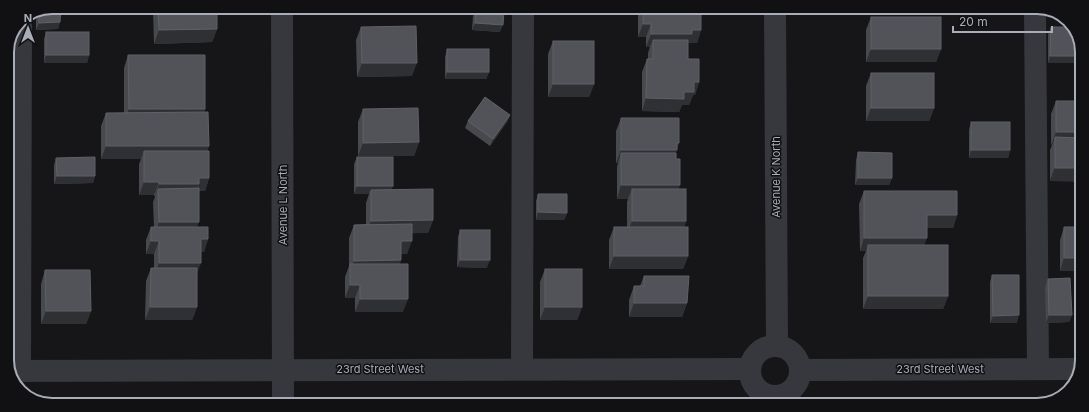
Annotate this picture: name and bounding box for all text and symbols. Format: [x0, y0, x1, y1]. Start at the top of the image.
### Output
north arrow [8, 8, 48, 48]
scale bar [953, 8, 1052, 34]
text: N [24, 11, 32, 25]
text: 20 m [959, 14, 988, 29]
street label: Avenue K North [769, 136, 783, 218]
street label: Avenue L North [276, 165, 290, 245]
street label: 23rd Street West [336, 362, 424, 376]
street label: 23rd Street West [896, 362, 984, 376]

